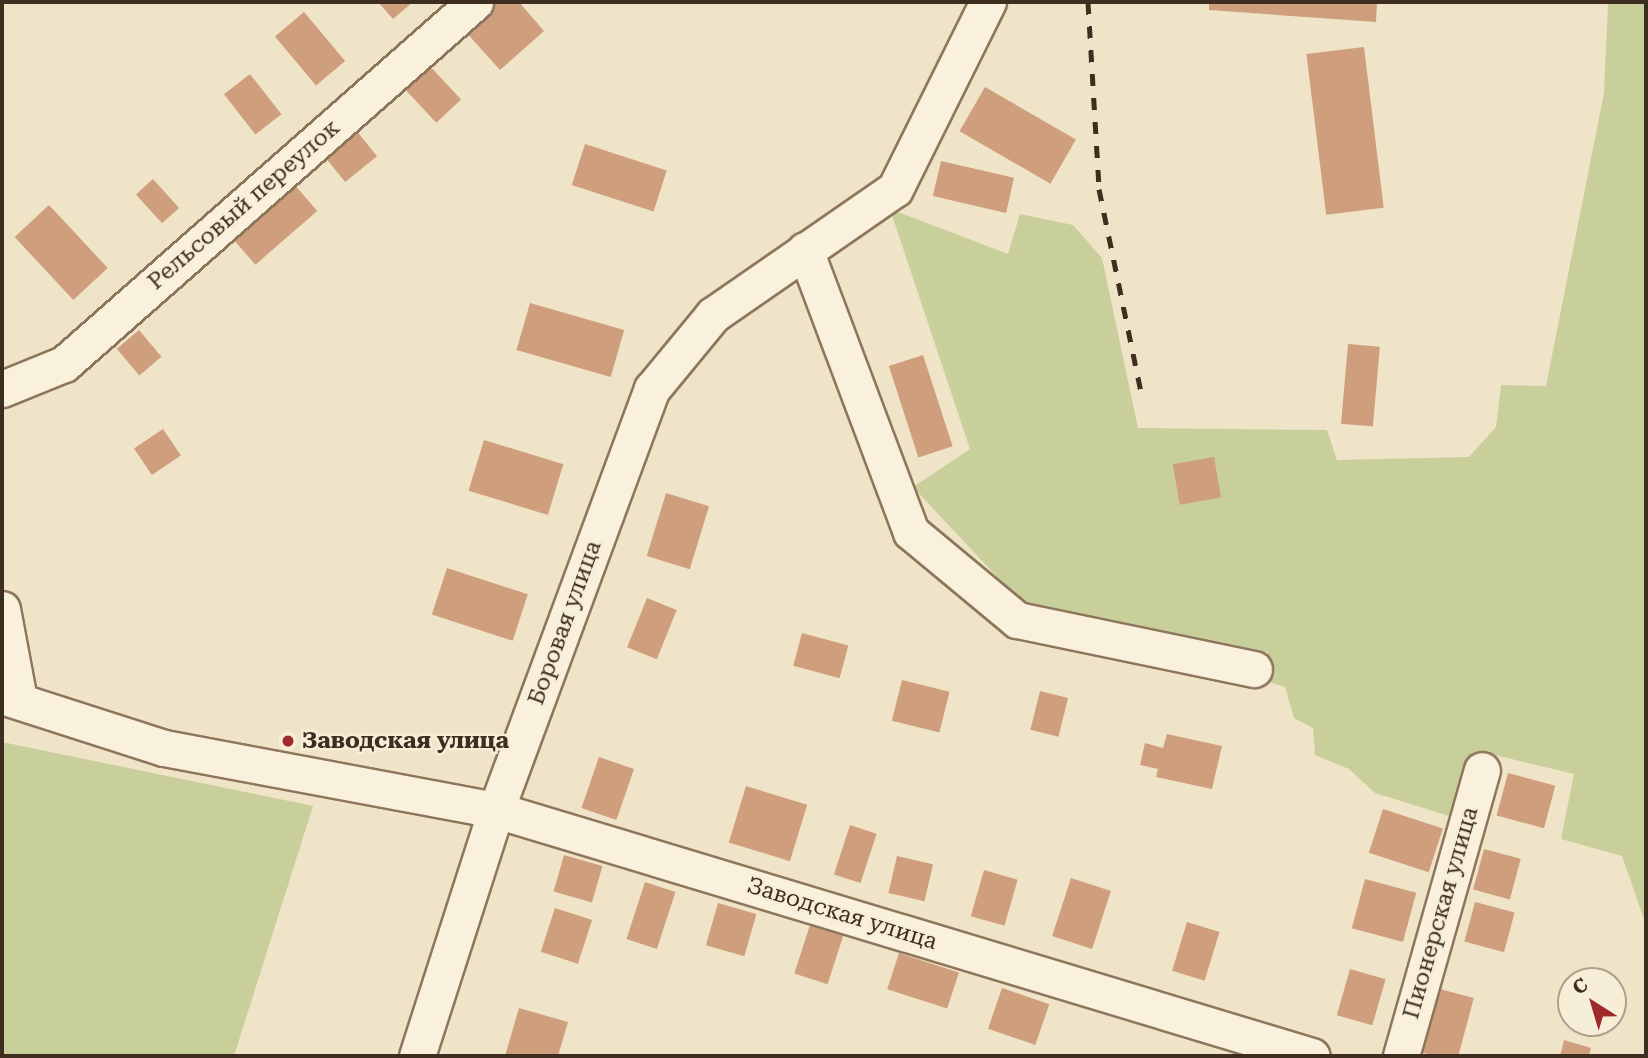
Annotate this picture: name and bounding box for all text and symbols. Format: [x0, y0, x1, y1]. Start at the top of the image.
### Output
street label: Рельсовый переулок [142, 114, 346, 296]
street label: Боровая улица [523, 537, 607, 709]
place label: Заводская улица [302, 727, 509, 755]
marker: Заводская улица [280, 733, 296, 749]
street label: Пионерская улица [1398, 804, 1484, 1022]
street label: Заводская улица [743, 872, 941, 956]
north arrow [1557, 967, 1627, 1037]
text: С [1568, 973, 1593, 1000]

